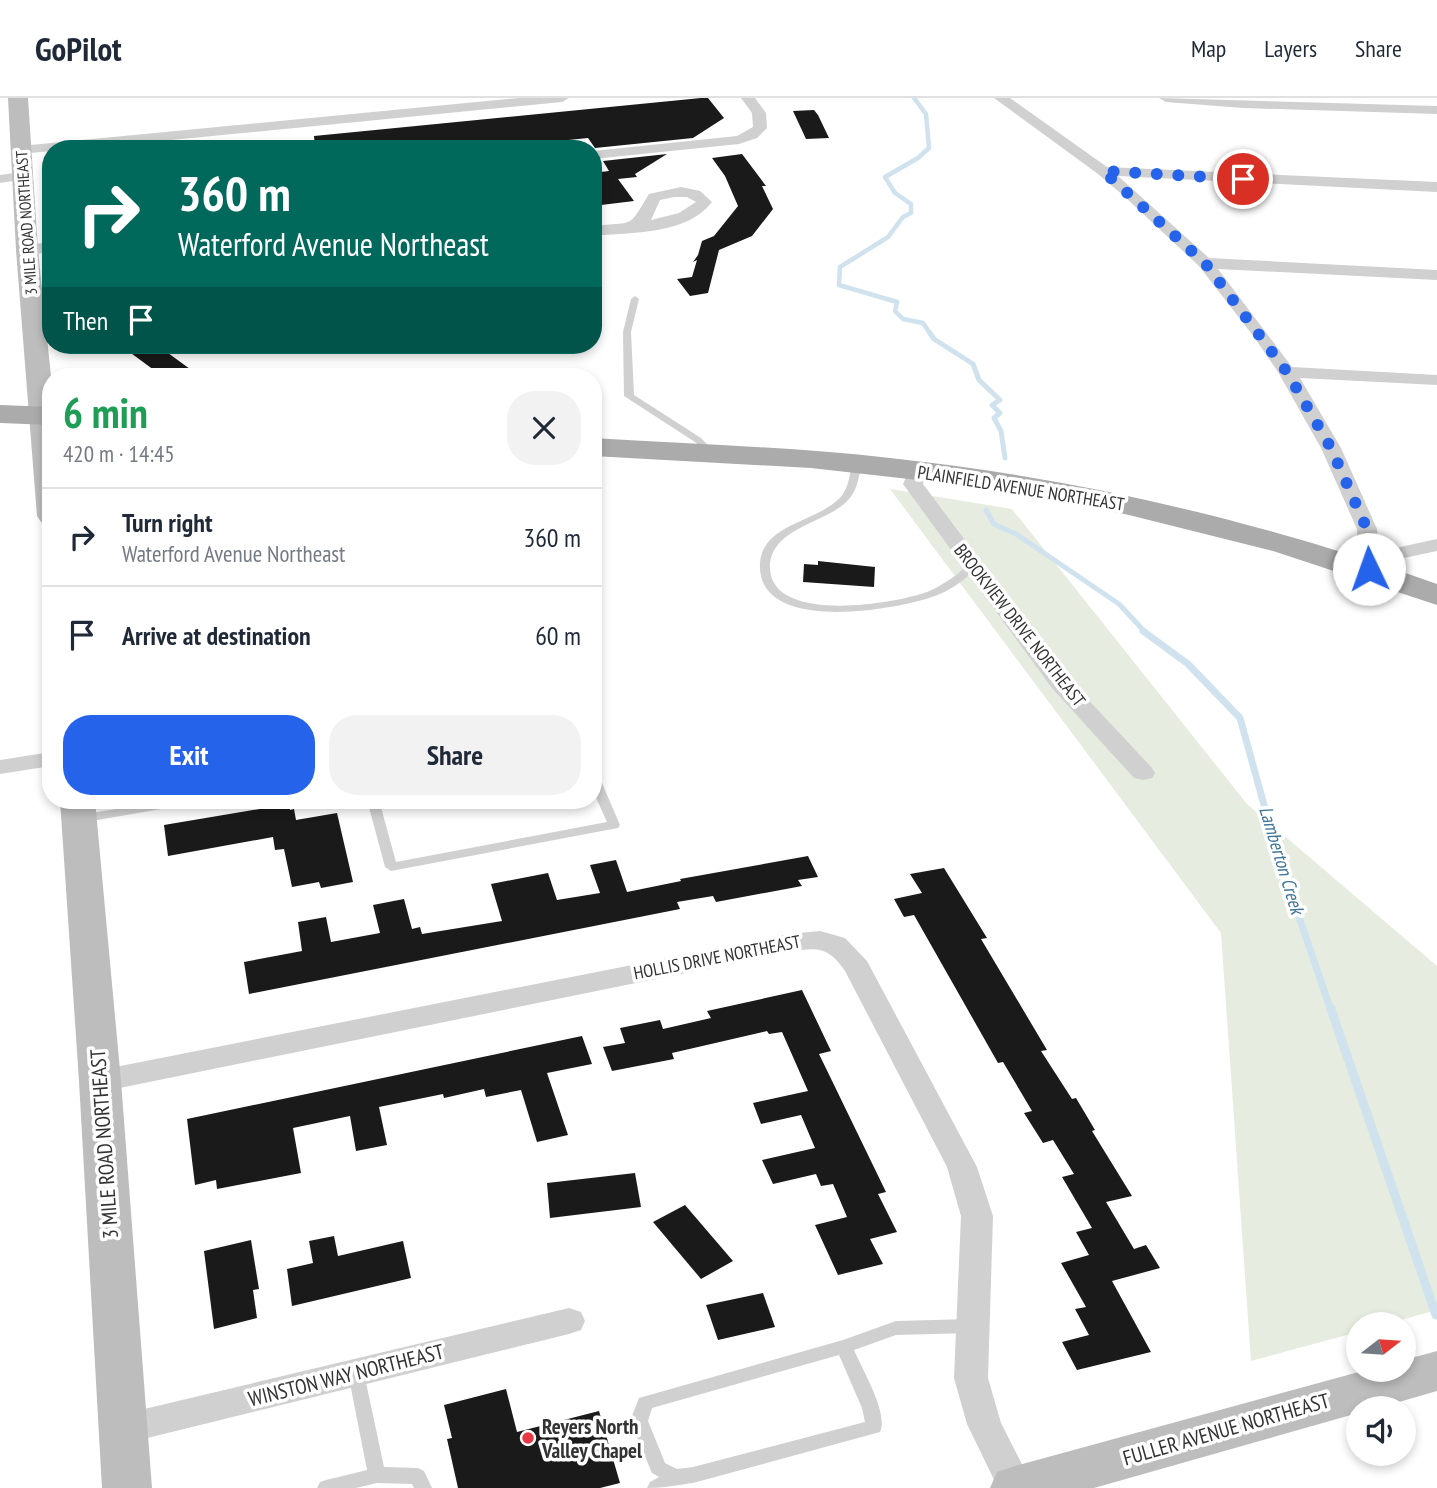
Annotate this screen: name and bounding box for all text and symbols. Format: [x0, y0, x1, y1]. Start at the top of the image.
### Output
text: GoPilot [35, 27, 122, 70]
text: Map [1191, 33, 1226, 64]
text: Layers [1264, 33, 1317, 64]
text: Share [1355, 33, 1402, 64]
pin [1213, 149, 1273, 209]
street label: 3 MILE ROAD NORTHEAST [11, 150, 41, 296]
icon: arrive [1224, 160, 1262, 198]
text: 360 m [178, 161, 291, 225]
icon: right [63, 168, 154, 259]
text: Waterford Avenue Northeast [178, 223, 489, 265]
icon: arrive [122, 301, 160, 339]
text: Then [63, 304, 108, 337]
text: 6 min [63, 385, 148, 440]
button: close [507, 391, 581, 465]
text: 420 m · 14:45 [63, 439, 175, 468]
street label: PLAINFIELD AVENUE NORTHEAST [916, 460, 1126, 516]
text: Turn right [122, 506, 213, 539]
icon: right [63, 518, 101, 556]
text: 360 m [523, 521, 581, 554]
position arrow [1332, 532, 1406, 606]
text: Waterford Avenue Northeast [122, 539, 345, 568]
street label: BROOKVIEW DRIVE NORTHEAST [949, 539, 1091, 711]
icon: arrive [63, 616, 101, 654]
text: Arrive at destination [122, 619, 311, 652]
text: 60 m [535, 619, 581, 652]
button: Exit [63, 715, 315, 795]
button: Share [329, 715, 581, 795]
water label: Lamberton Creek [1254, 803, 1311, 919]
street label: HOLLIS DRIVE NORTHEAST [632, 930, 802, 984]
street label: 3 MILE ROAD NORTHEAST [84, 1048, 124, 1240]
north arrow [1346, 1312, 1416, 1382]
map controls [1346, 1312, 1416, 1466]
street label: WINSTON WAY NORTHEAST [245, 1337, 447, 1412]
street label: FULLER AVENUE NORTHEAST [1120, 1386, 1333, 1471]
button: sound [1346, 1396, 1416, 1466]
place label: Reyers North Valley Chapel [541, 1413, 643, 1464]
marker: Reyers North Valley Chapel [520, 1430, 536, 1446]

